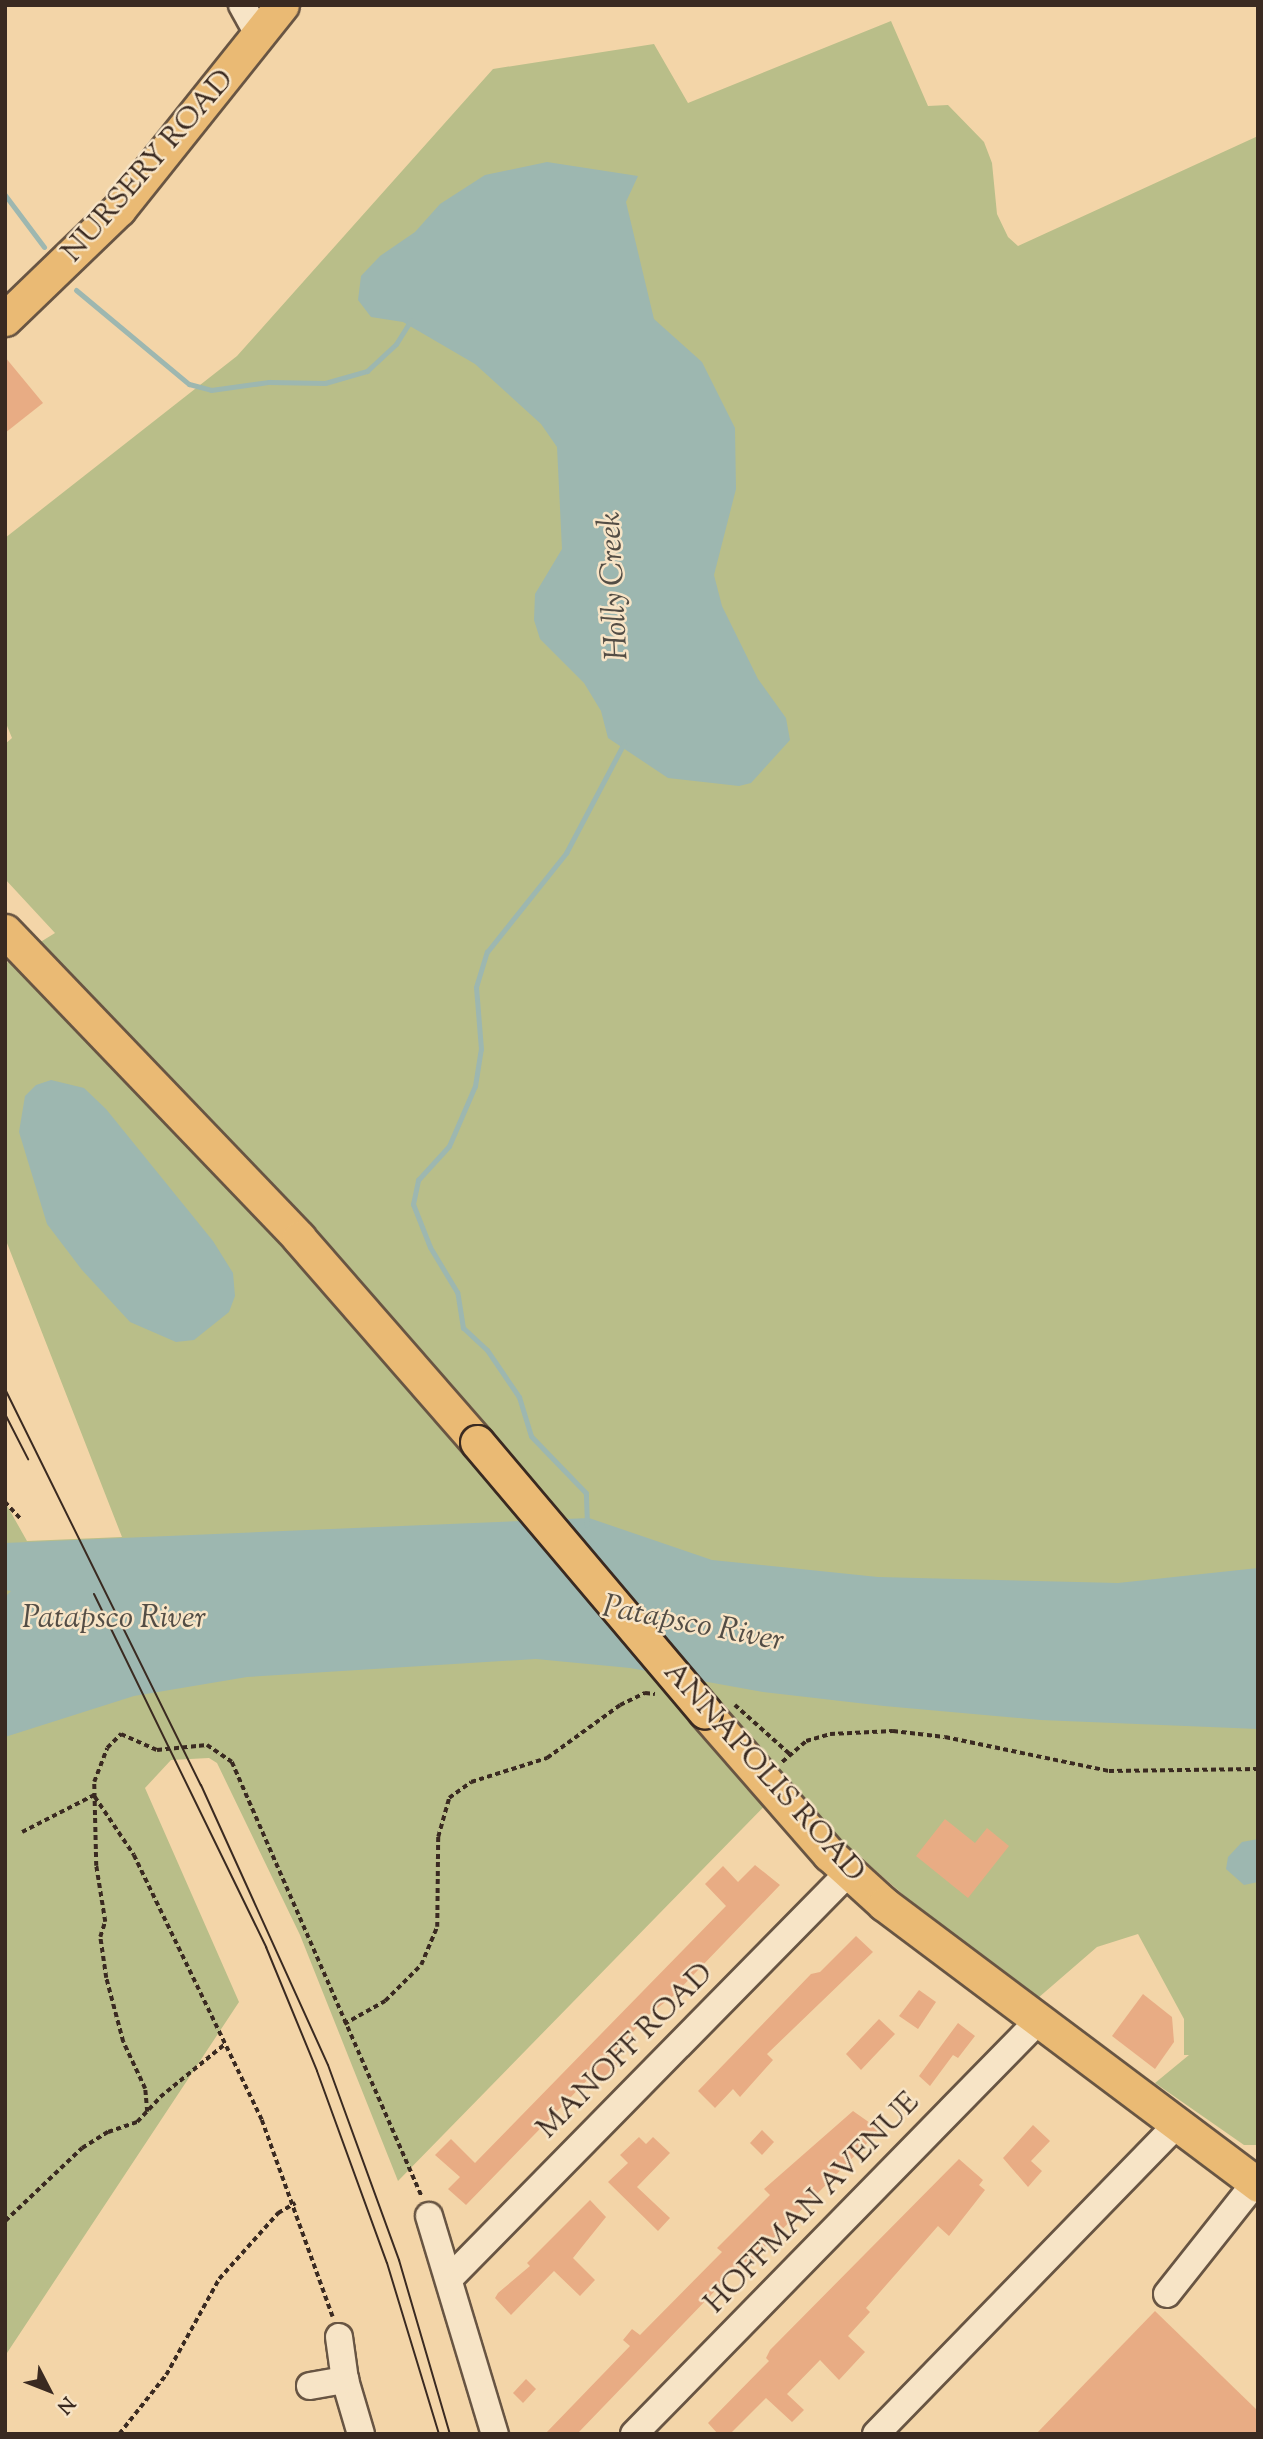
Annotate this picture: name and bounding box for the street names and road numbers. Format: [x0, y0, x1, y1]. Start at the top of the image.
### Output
street label: NURSERY ROAD [55, 63, 243, 271]
street label: ANNAPOLIS ROAD [655, 1656, 871, 1890]
street label: MANOFF ROAD [531, 1957, 721, 2147]
street label: HOFFMAN AVENUE [698, 2086, 928, 2322]

